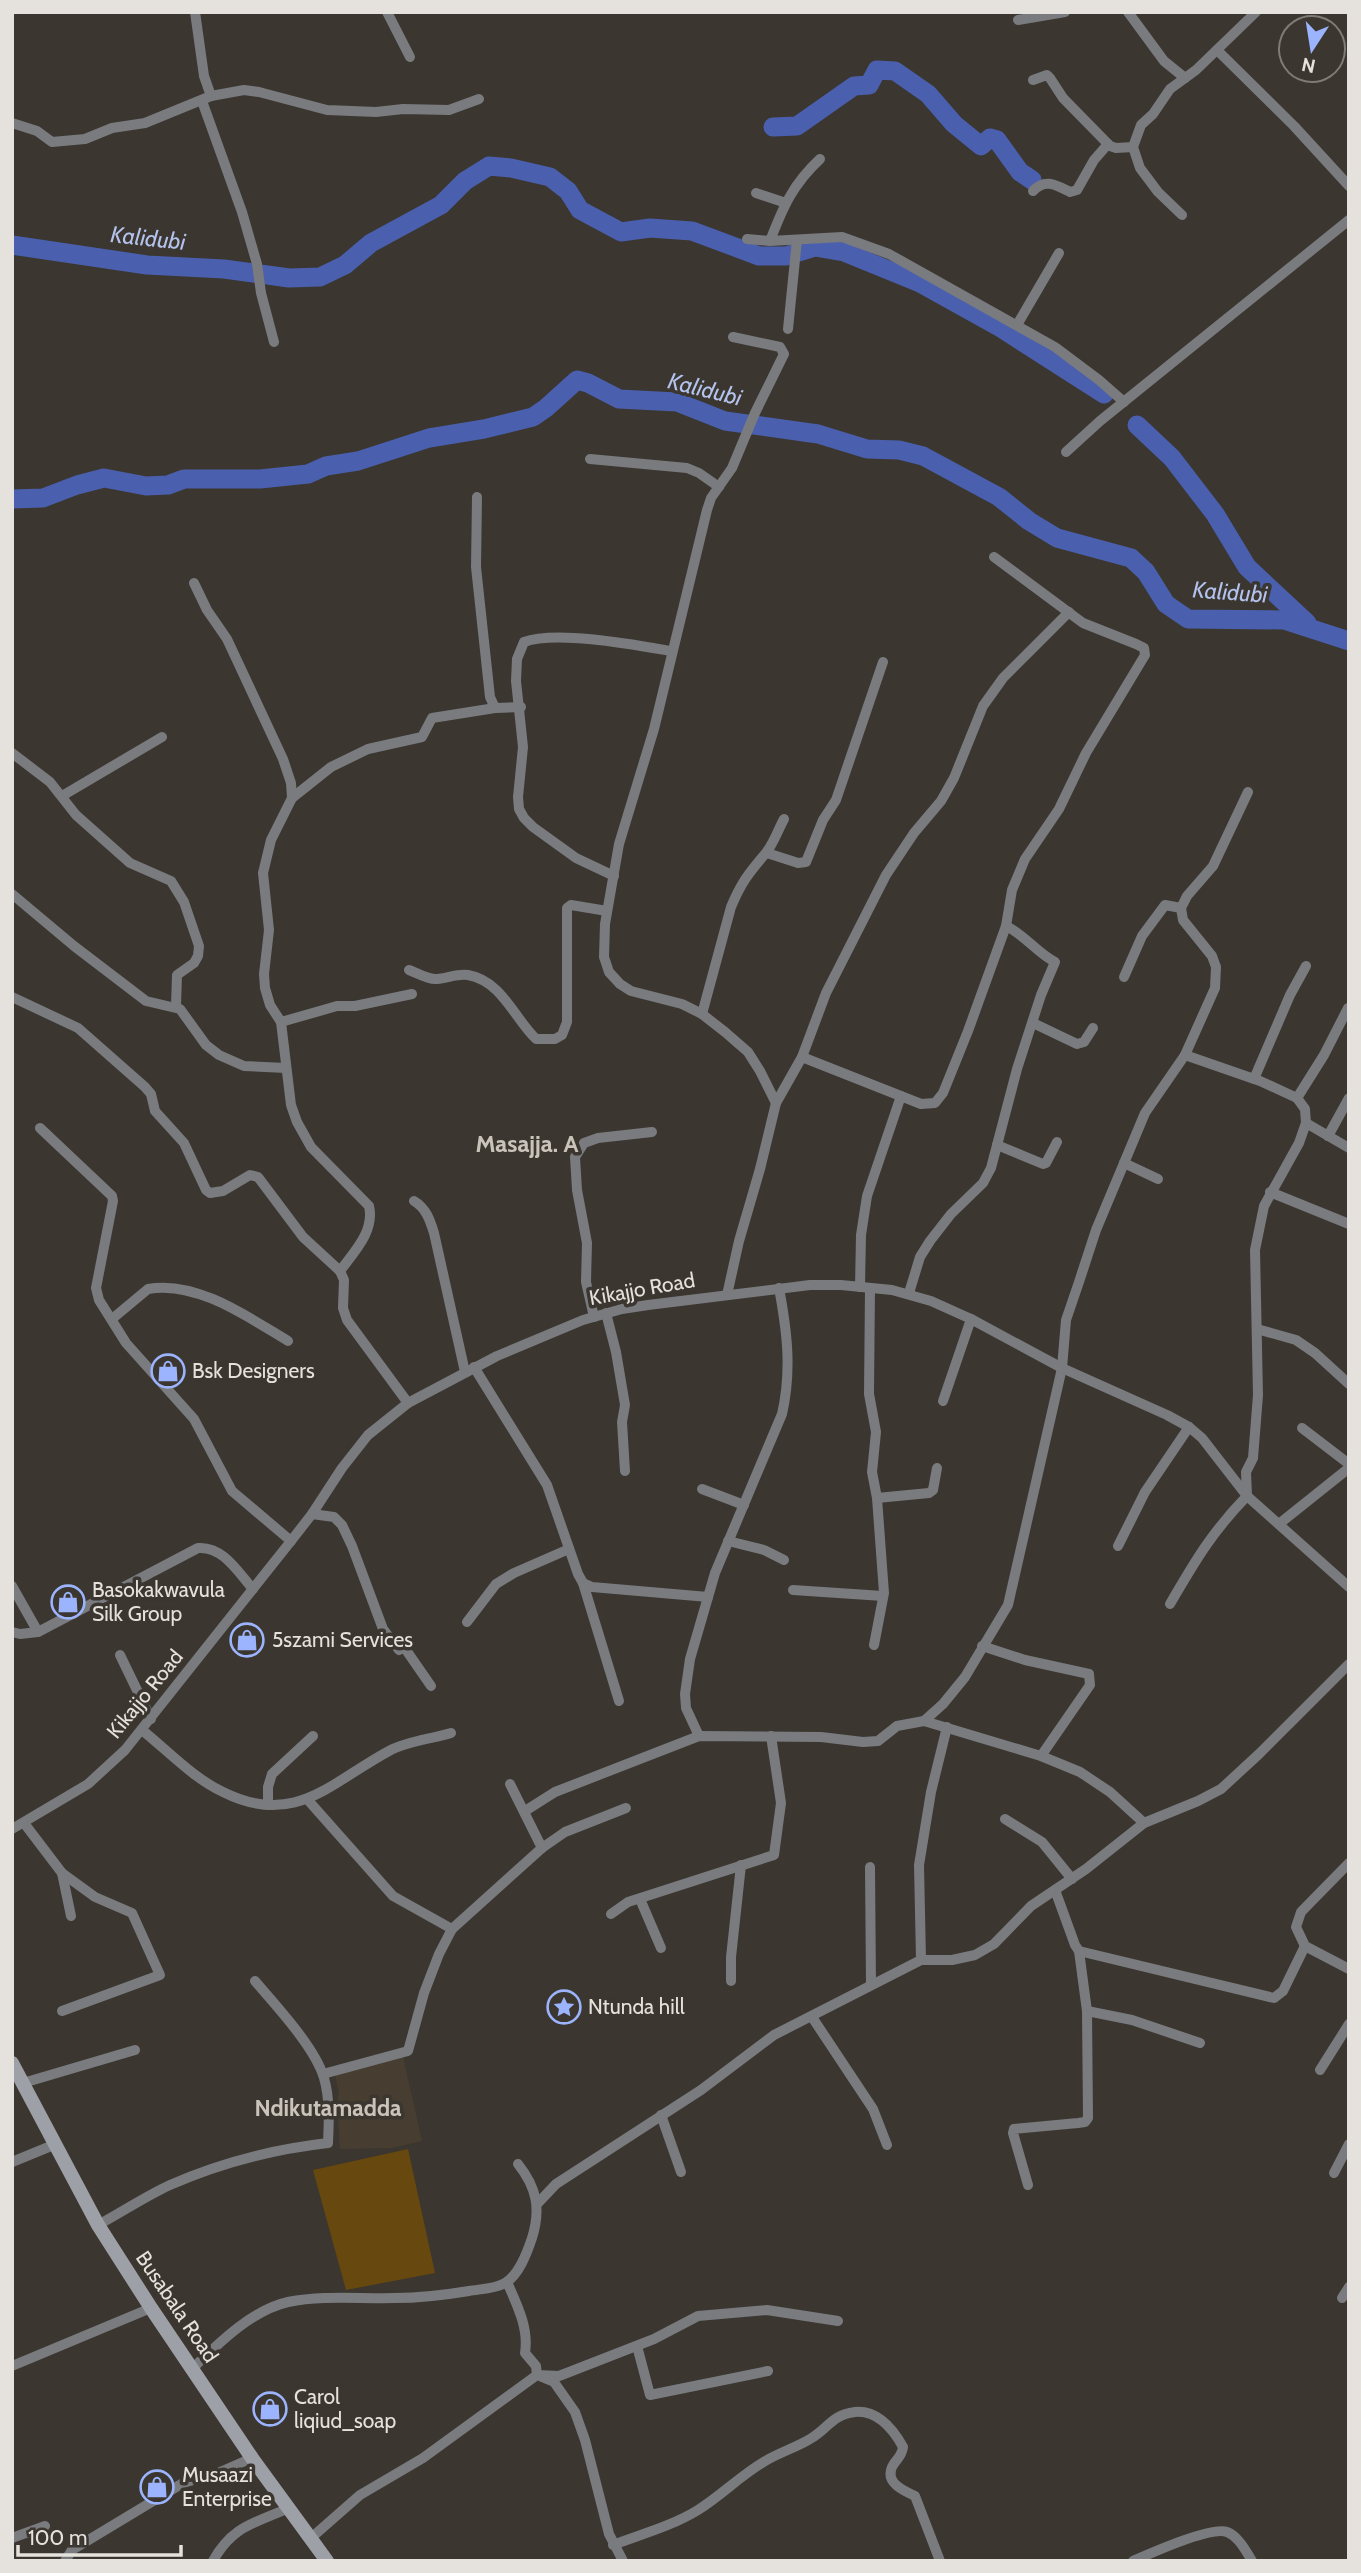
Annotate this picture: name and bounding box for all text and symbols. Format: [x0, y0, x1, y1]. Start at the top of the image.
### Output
north arrow [1277, 14, 1347, 84]
text: N [1300, 52, 1318, 78]
water label: Kalidubi [109, 220, 188, 256]
water label: Kalidubi [665, 366, 746, 412]
water label: Kalidubi [1191, 575, 1270, 609]
district label: Masajja. A [475, 1129, 579, 1158]
street label: Kikajjo Road [587, 1267, 697, 1311]
shop icon: Bsk Designers [149, 1352, 187, 1390]
place label: Bsk Designers [192, 1358, 315, 1383]
place label: Basokakwavula Silk Group [92, 1577, 225, 1626]
shop icon: Basokakwavula Silk Group [49, 1583, 87, 1621]
shop icon: 5szami Services [228, 1621, 266, 1659]
place label: 5szami Services [272, 1627, 413, 1652]
street label: Kikajjo Road [101, 1644, 189, 1744]
place icon: Ntunda hill [545, 1988, 583, 2026]
place label: Ntunda hill [588, 1994, 685, 2019]
district label: Ndikutamadda [255, 2094, 402, 2122]
street label: Busabala Road [131, 2246, 224, 2367]
place label: Carol liqiud_soap [294, 2384, 396, 2433]
shop icon: Carol liqiud_soap [251, 2390, 289, 2428]
place label: Musaazi Enterprise [182, 2462, 272, 2511]
shop icon: Musaazi Enterprise [138, 2468, 176, 2506]
scale bar [18, 2514, 180, 2558]
text: 100 m [28, 2525, 87, 2550]

